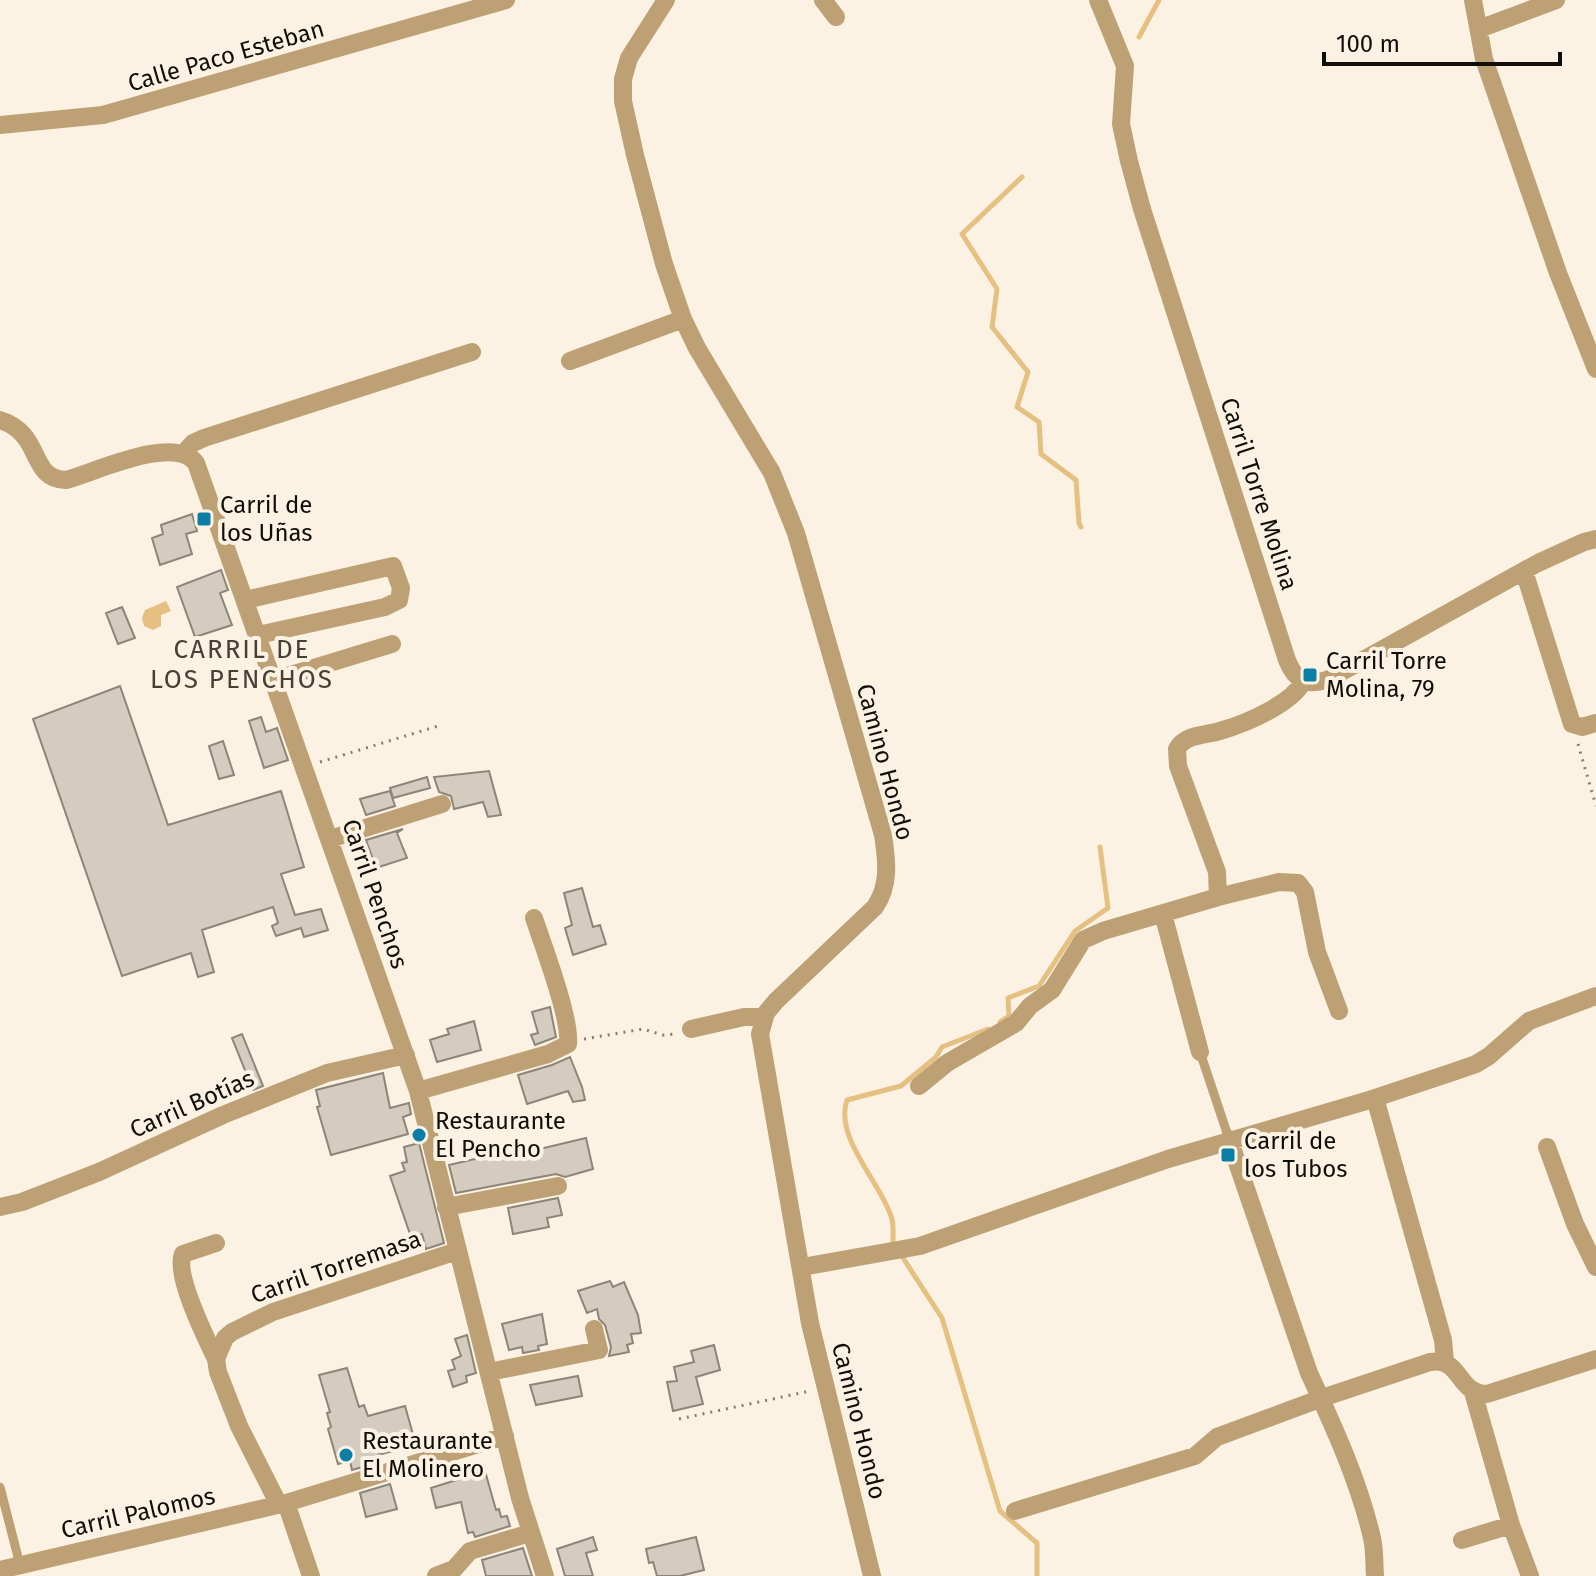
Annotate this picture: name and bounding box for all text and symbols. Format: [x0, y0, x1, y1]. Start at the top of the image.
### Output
street label: Calle Paco Esteban [125, 15, 327, 97]
scale bar [1324, 16, 1560, 66]
text: 100 m [1336, 30, 1400, 58]
street label: Carril Torre Molina [1215, 394, 1303, 594]
place label: Carril de los Uñas [220, 491, 312, 547]
marker: Carril de los Uñas [195, 510, 213, 528]
district label: CARRIL DE LOS PENCHOS [150, 634, 334, 695]
place label: Carril Torre Molina, 79 [1326, 647, 1447, 703]
marker: Carril Torre Molina, 79 [1301, 666, 1319, 684]
street label: Camino Hondo [851, 681, 919, 843]
street label: Carril Penchos [336, 816, 414, 972]
street label: Carril Botías [126, 1064, 258, 1144]
place label: Restaurante El Pencho [435, 1107, 566, 1163]
marker: Restaurante El Pencho [410, 1126, 428, 1144]
place label: Carril de los Tubos [1244, 1127, 1347, 1183]
marker: Carril de los Tubos [1219, 1146, 1237, 1164]
street label: Carril Torremasa [247, 1225, 425, 1309]
street label: Camino Hondo [826, 1340, 892, 1502]
place label: Restaurante El Molinero [362, 1427, 493, 1483]
marker: Restaurante El Molinero [337, 1446, 355, 1464]
street label: Carril Palomos [58, 1482, 218, 1544]

